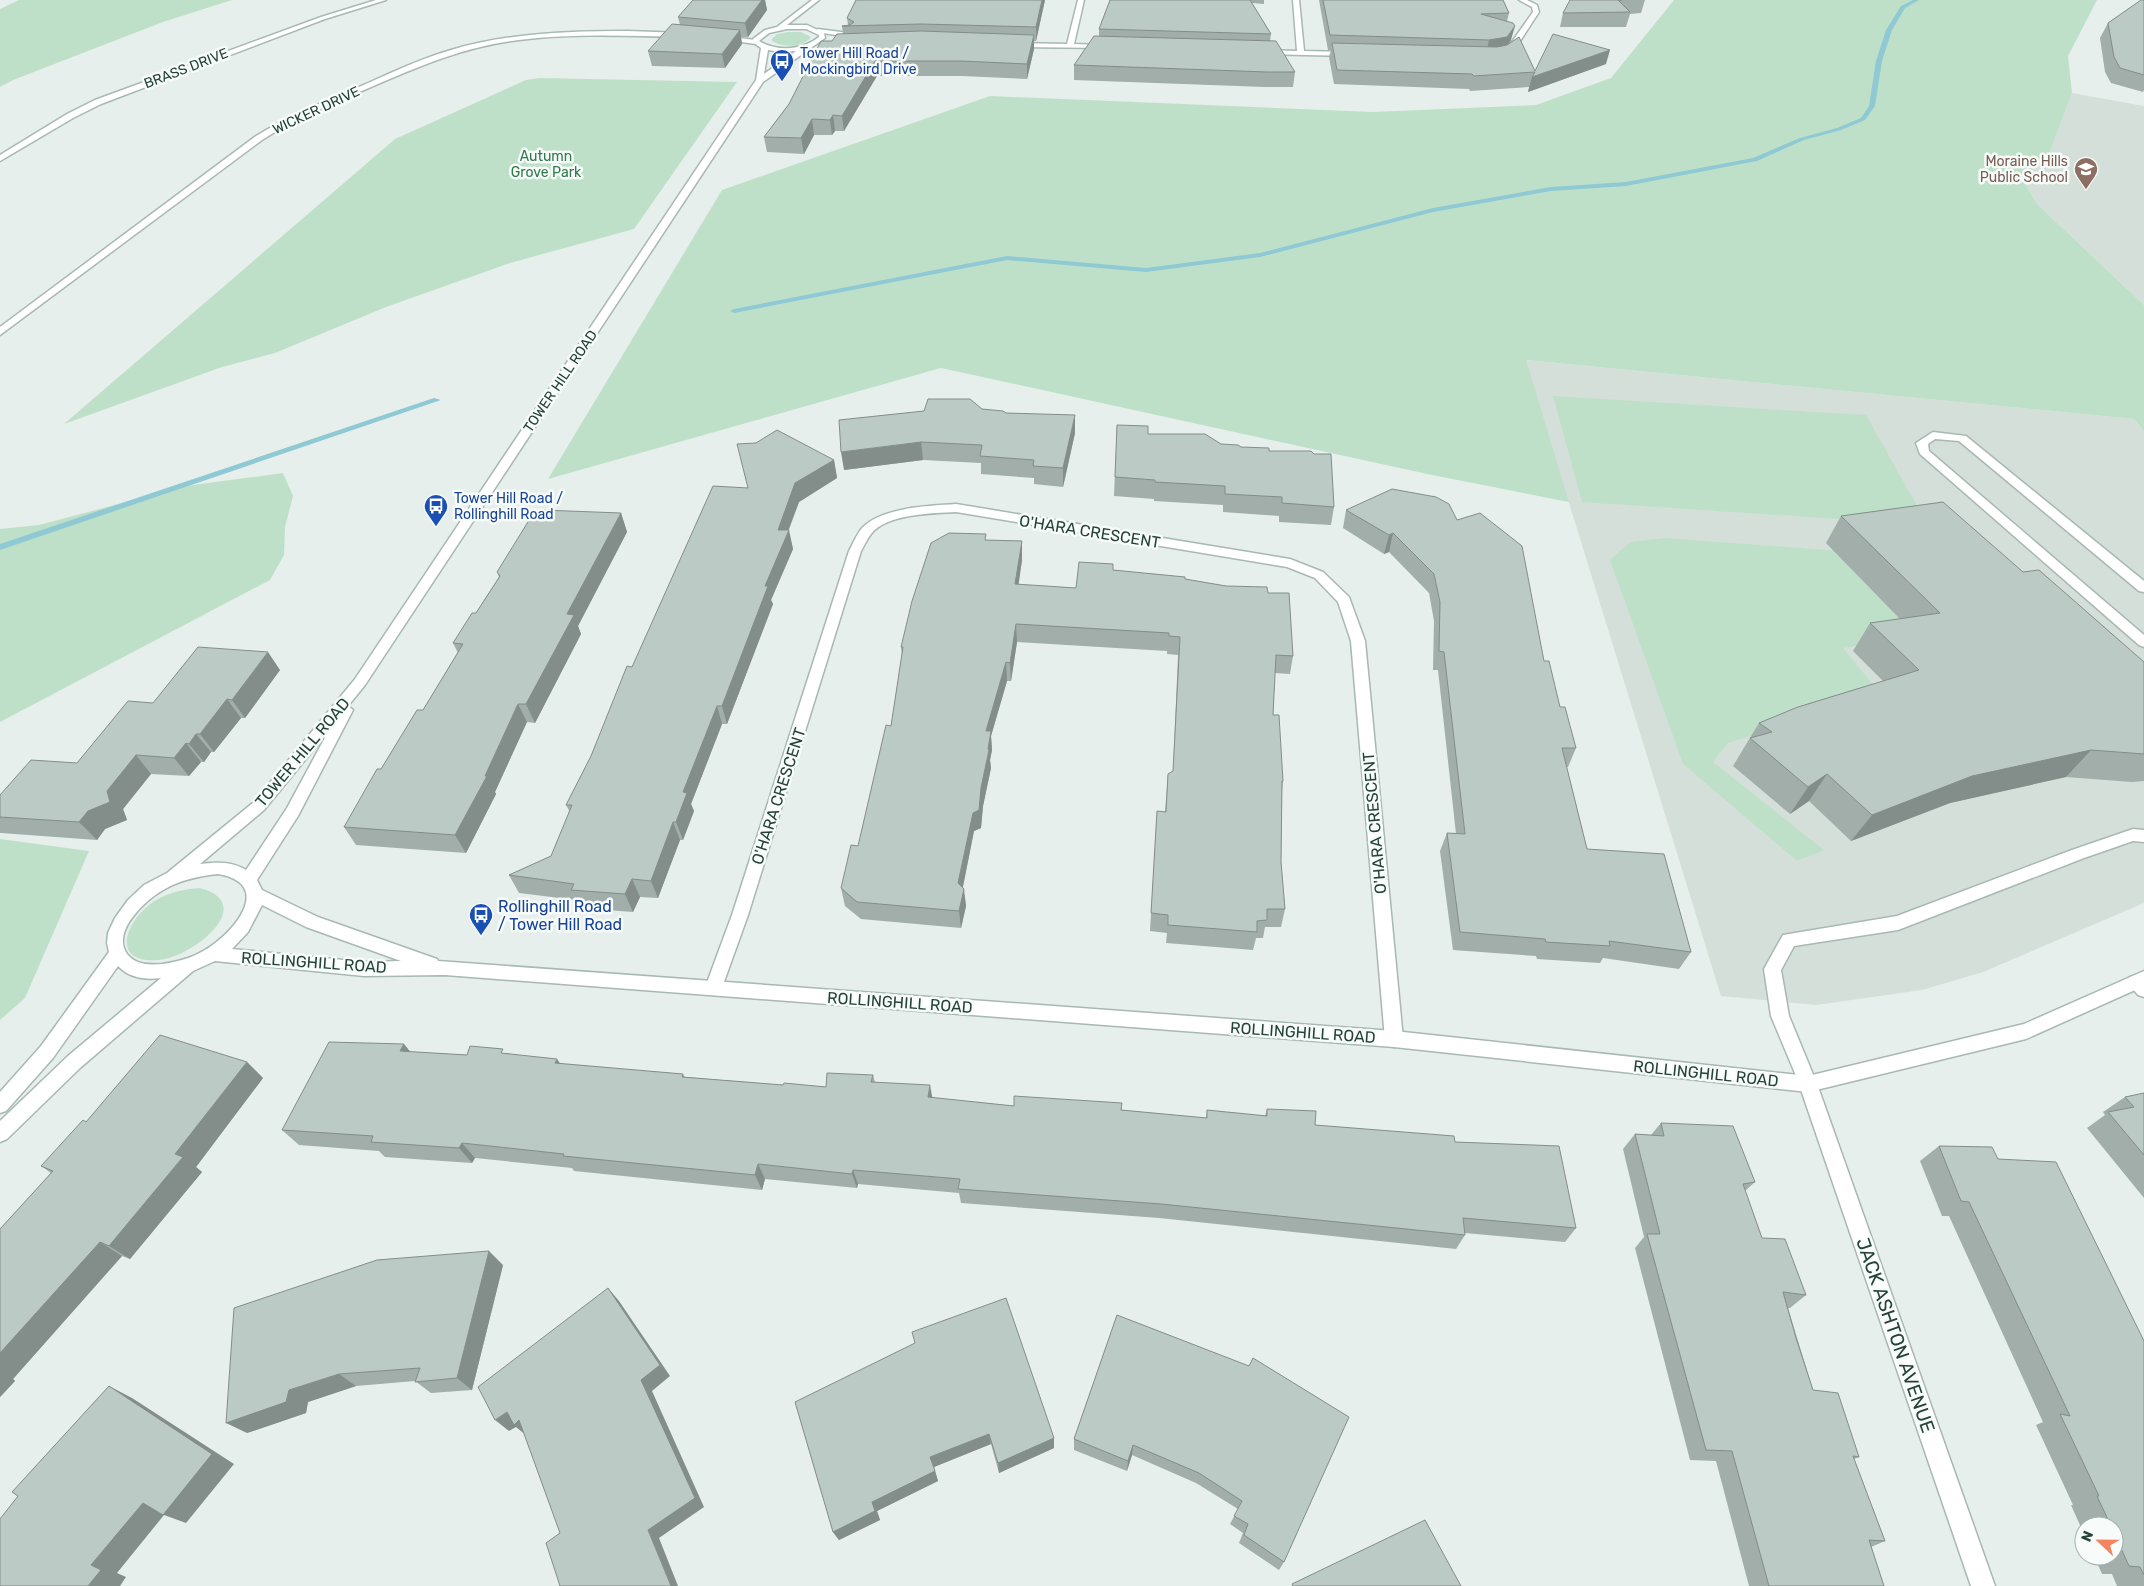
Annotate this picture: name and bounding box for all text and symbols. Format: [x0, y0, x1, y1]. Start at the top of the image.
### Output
street label: BRASS DRIVE [142, 45, 231, 92]
place label: Tower Hill Road / Mockingbird Drive [800, 45, 917, 78]
bus stop icon: Tower Hill Road / Mockingbird Drive [769, 48, 795, 82]
street label: WICKER DRIVE [270, 83, 362, 138]
park label: Autumn Grove Park [511, 148, 582, 181]
place label: Moraine Hills Public School [1980, 153, 2068, 186]
school or university icon: Moraine Hills Public School [2073, 156, 2099, 190]
street label: TOWER HILL ROAD [520, 327, 601, 436]
place label: Tower Hill Road / Rollinghill Road [454, 490, 563, 523]
bus stop icon: Tower Hill Road / Rollinghill Road [423, 493, 449, 527]
street label: O'HARA CRESCENT [1018, 511, 1162, 552]
street label: TOWER HILL ROAD [251, 694, 354, 811]
street label: O'HARA CRESCENT [747, 725, 810, 867]
street label: O'HARA CRESCENT [1359, 751, 1390, 895]
place label: Rollinghill Road / Tower Hill Road [498, 897, 622, 934]
bus stop icon: Rollinghill Road / Tower Hill Road [468, 902, 494, 936]
street label: ROLLINGHILL ROAD [241, 948, 387, 977]
street label: ROLLINGHILL ROAD [827, 988, 973, 1017]
street label: ROLLINGHILL ROAD [1230, 1018, 1376, 1047]
street label: ROLLINGHILL ROAD [1632, 1056, 1779, 1091]
street label: JACK ASHTON AVENUE [1851, 1235, 1940, 1436]
north arrow [2074, 1516, 2124, 1566]
text: N [2078, 1528, 2097, 1544]

